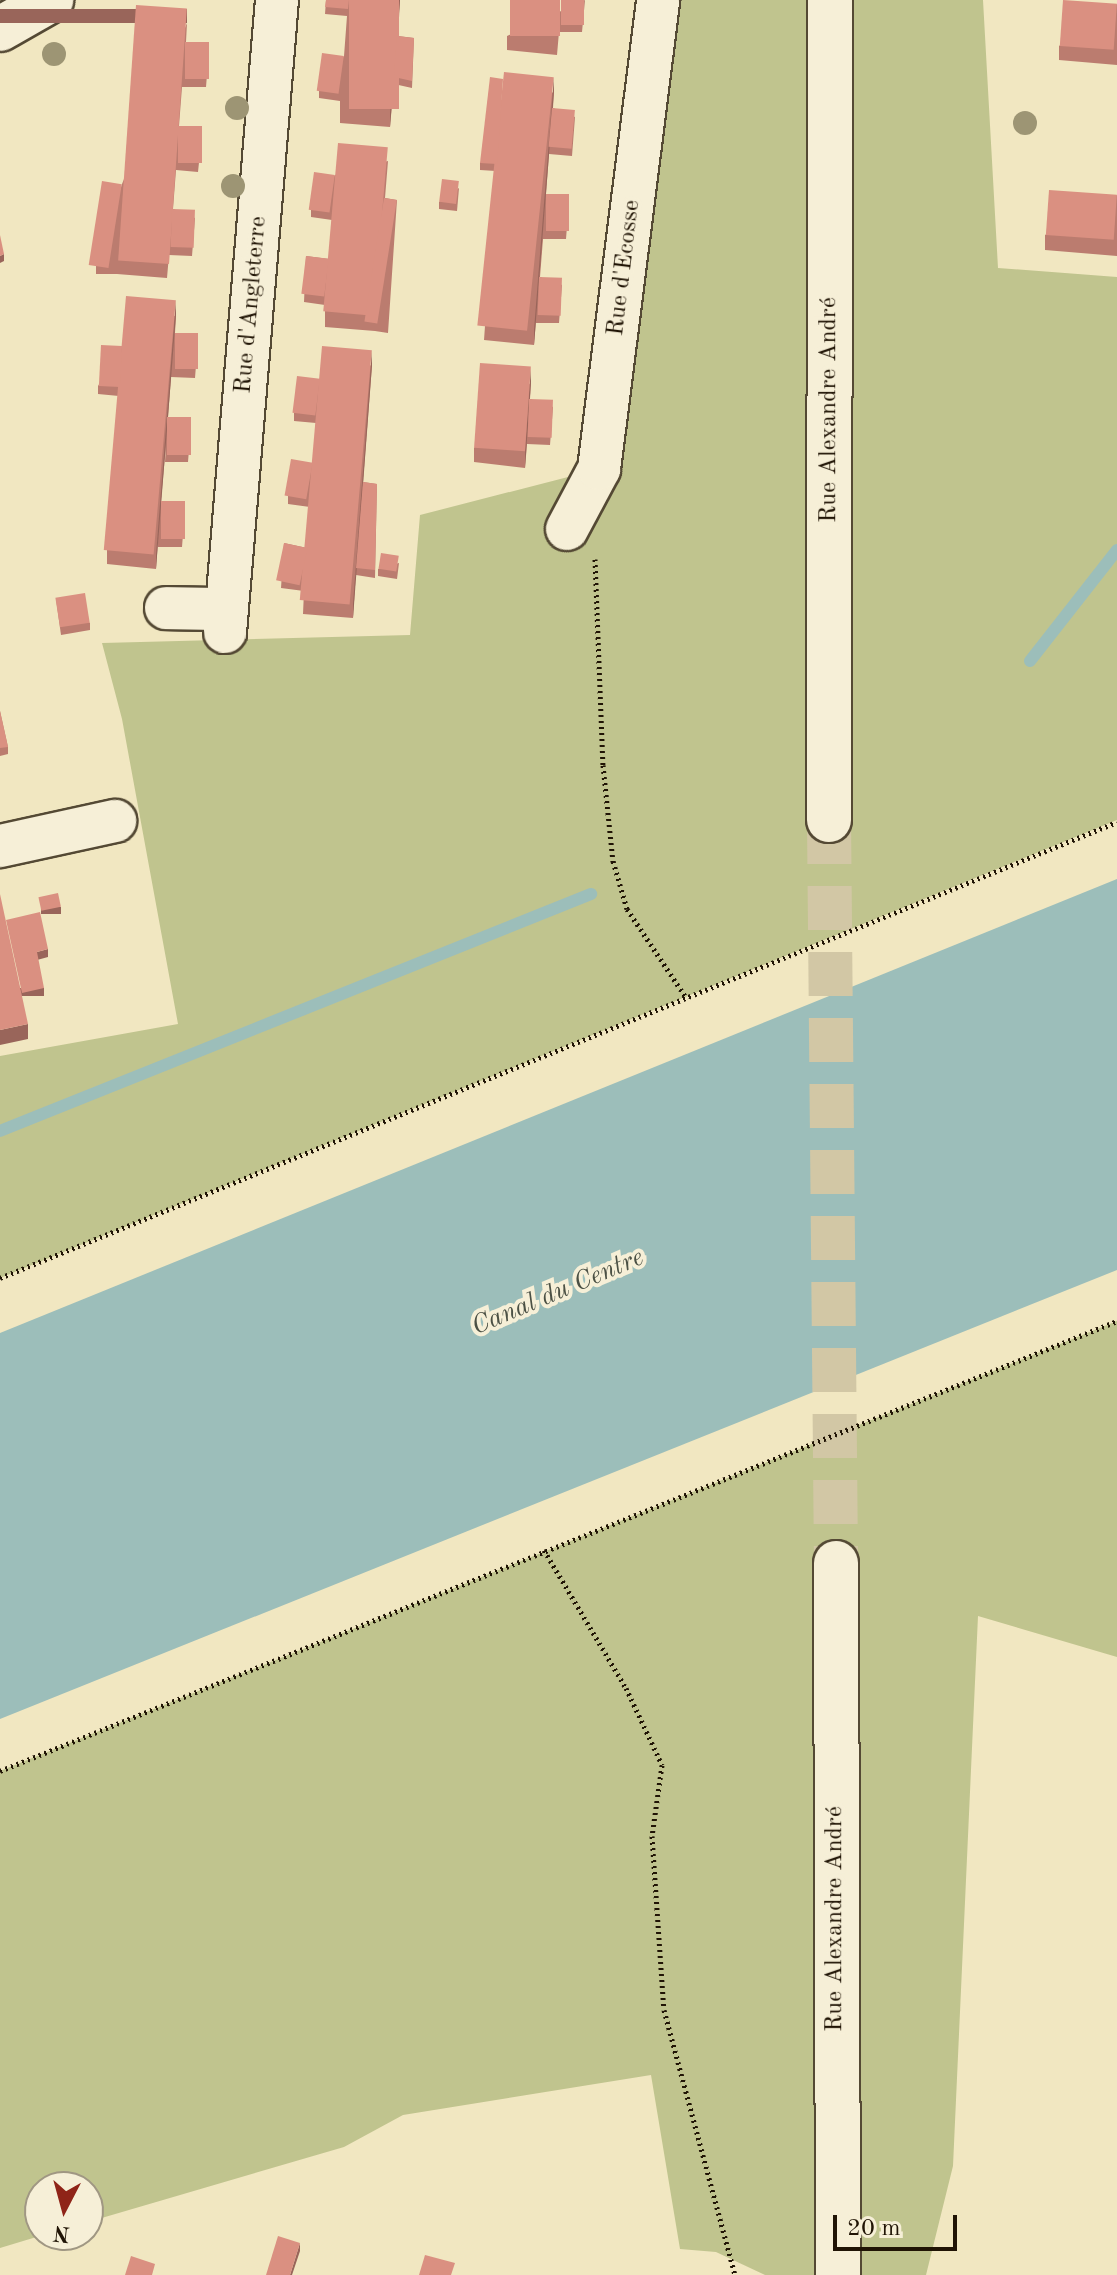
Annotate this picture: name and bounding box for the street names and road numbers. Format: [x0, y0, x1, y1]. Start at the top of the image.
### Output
street label: Rue d'Ecosse [602, 198, 648, 338]
street label: Rue d'Angleterre [230, 215, 274, 395]
street label: Rue Alexandre André [816, 297, 844, 523]
street label: Rue Alexandre André [822, 1806, 850, 2032]

